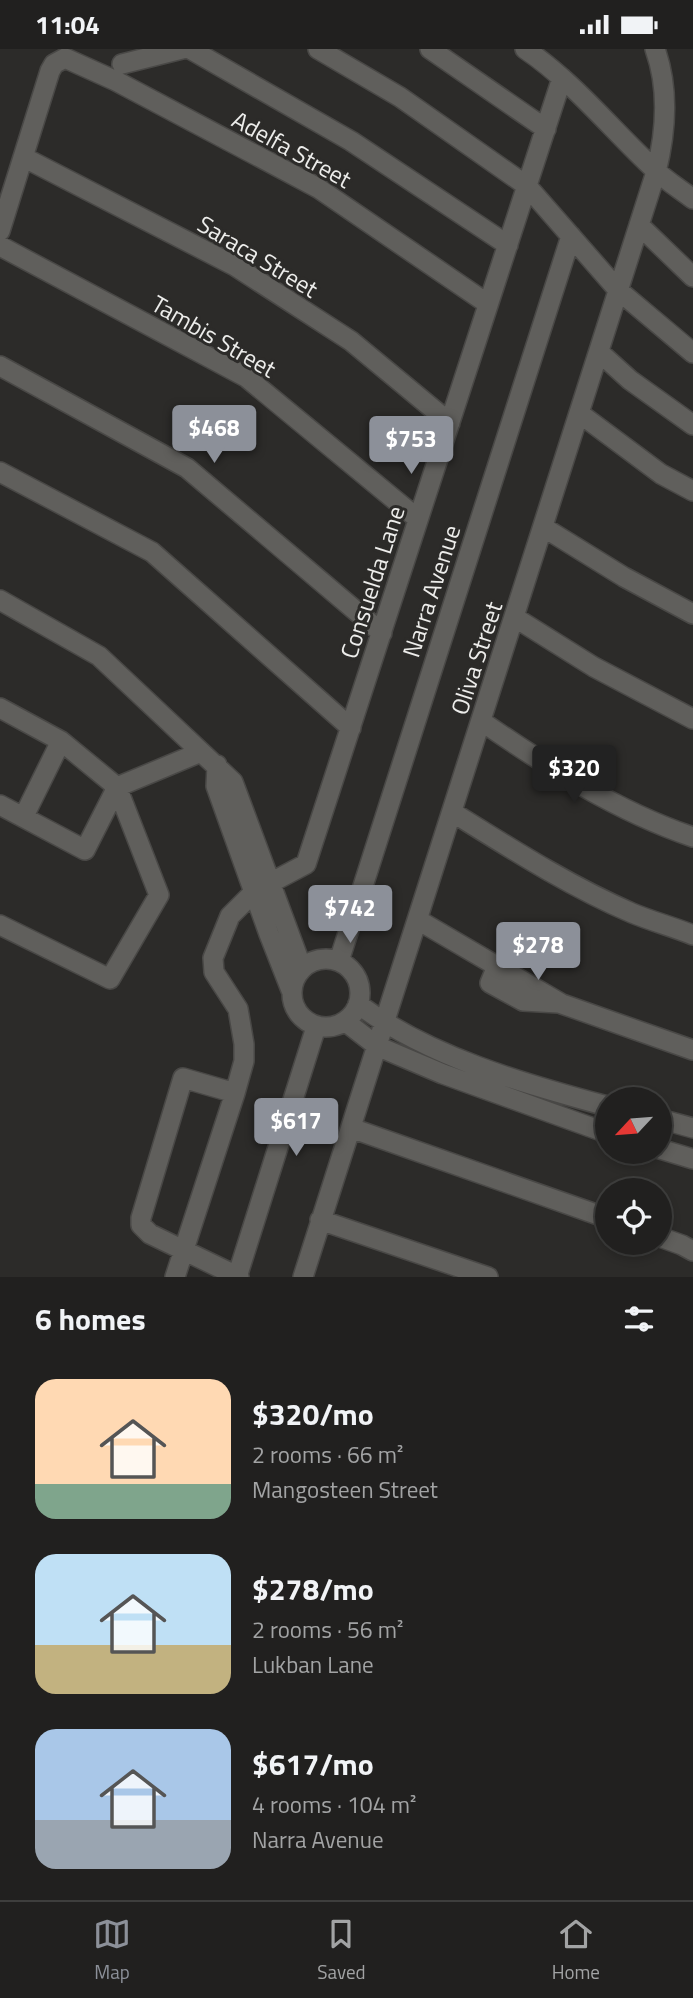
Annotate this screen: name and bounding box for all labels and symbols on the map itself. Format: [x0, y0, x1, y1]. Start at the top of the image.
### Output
street label: Adelfa Street [226, 101, 359, 197]
street label: Saraca Street [191, 206, 326, 306]
street label: Tambis Street [145, 286, 284, 387]
pin: $468 [173, 405, 255, 465]
pin: $753 [370, 417, 452, 476]
street label: Consuelda Lane [330, 501, 414, 663]
street label: Narra Avenue [393, 520, 469, 662]
street label: Oliva Street [441, 596, 511, 719]
pin: $320 [533, 745, 615, 805]
pin: $742 [309, 885, 391, 945]
pin: $278 [497, 923, 579, 982]
north arrow [595, 1087, 672, 1164]
pin: $617 [255, 1099, 337, 1158]

